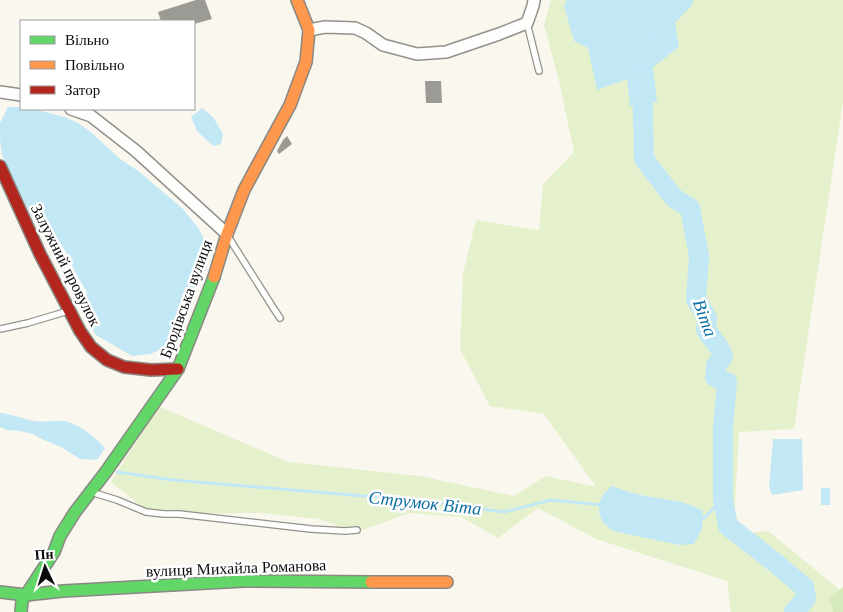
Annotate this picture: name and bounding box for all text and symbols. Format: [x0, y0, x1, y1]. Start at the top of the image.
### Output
legend [20, 20, 195, 110]
text: Вільно [65, 32, 109, 48]
text: Повільно [65, 57, 124, 73]
text: Затор [65, 82, 100, 98]
street label: Залужний провулок [27, 201, 104, 329]
street label: Бродівська вулиця [157, 237, 216, 361]
water label: Віта [689, 297, 721, 339]
water label: Струмок Віта [368, 487, 482, 519]
north arrow [20, 542, 70, 592]
text: Пн [34, 546, 54, 563]
street label: вулиця Михайла Романова [146, 556, 326, 581]

